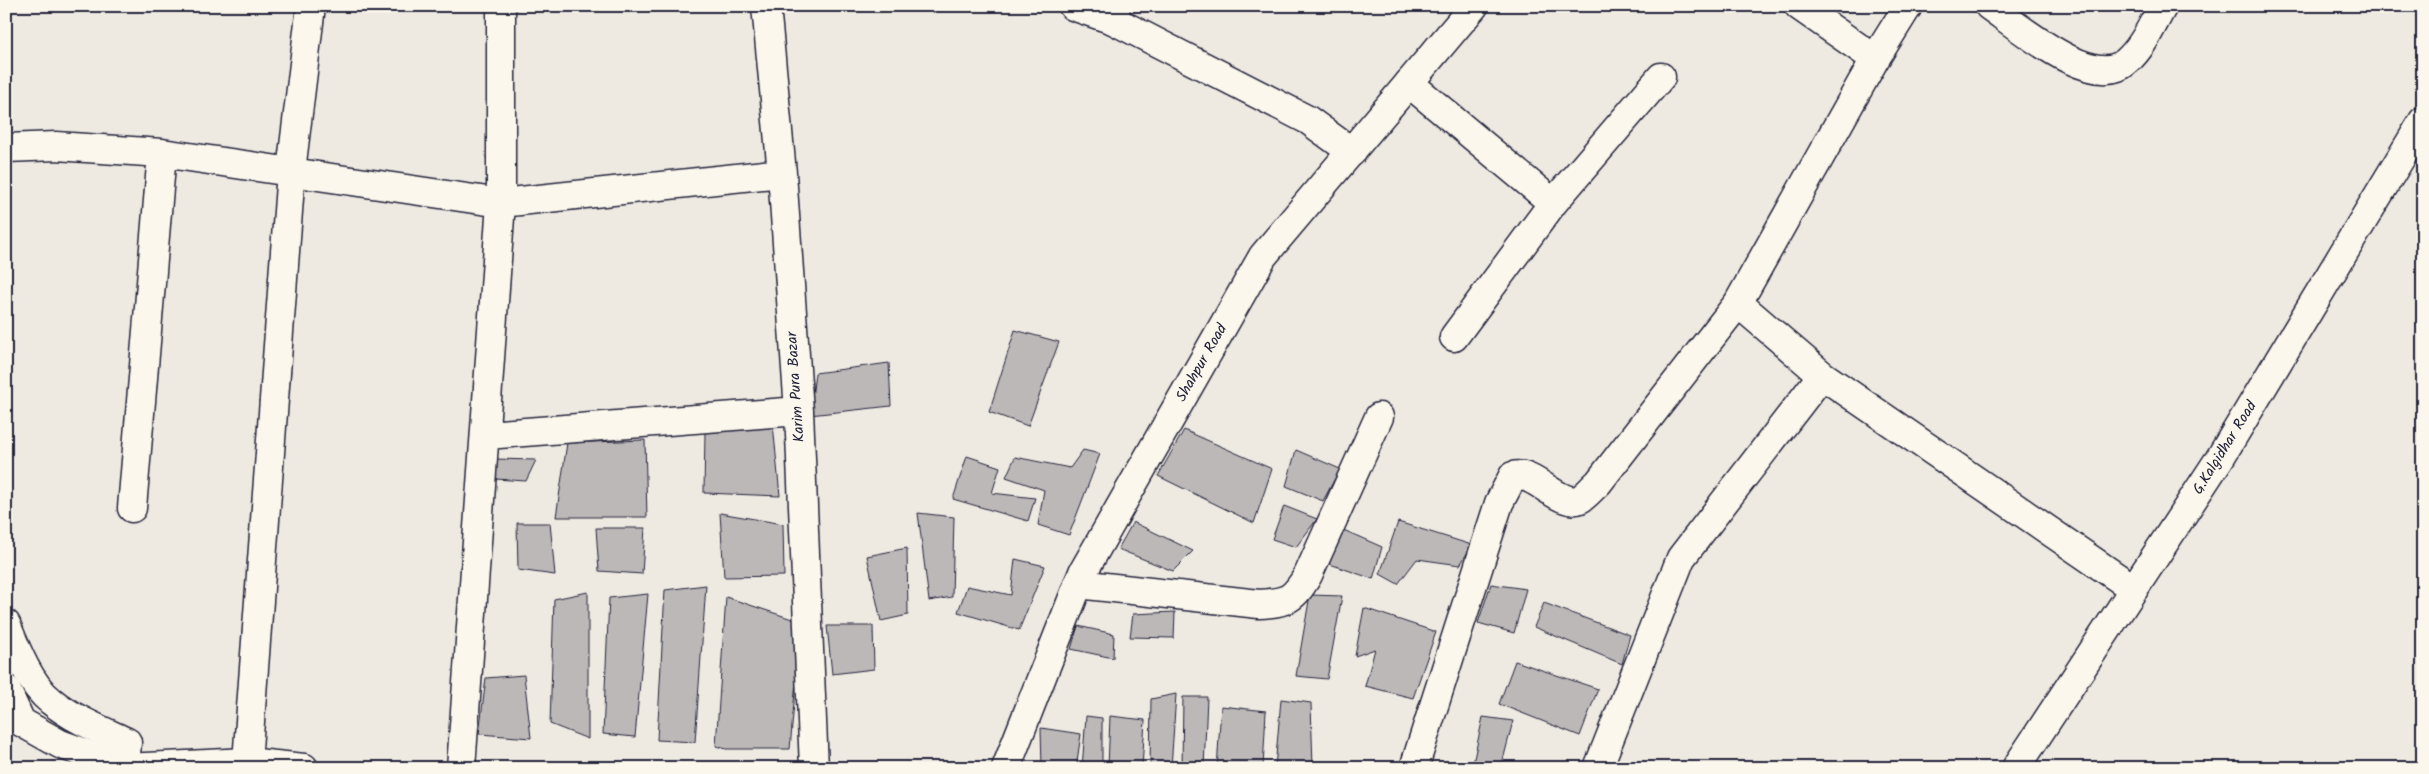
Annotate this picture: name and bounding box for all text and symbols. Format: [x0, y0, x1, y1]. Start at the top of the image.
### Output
street label: Shahpur Road [1170, 319, 1234, 406]
street label: Karim Pura Bazar [780, 330, 812, 443]
street label: G.Kalgidhar Road [2187, 396, 2264, 500]

